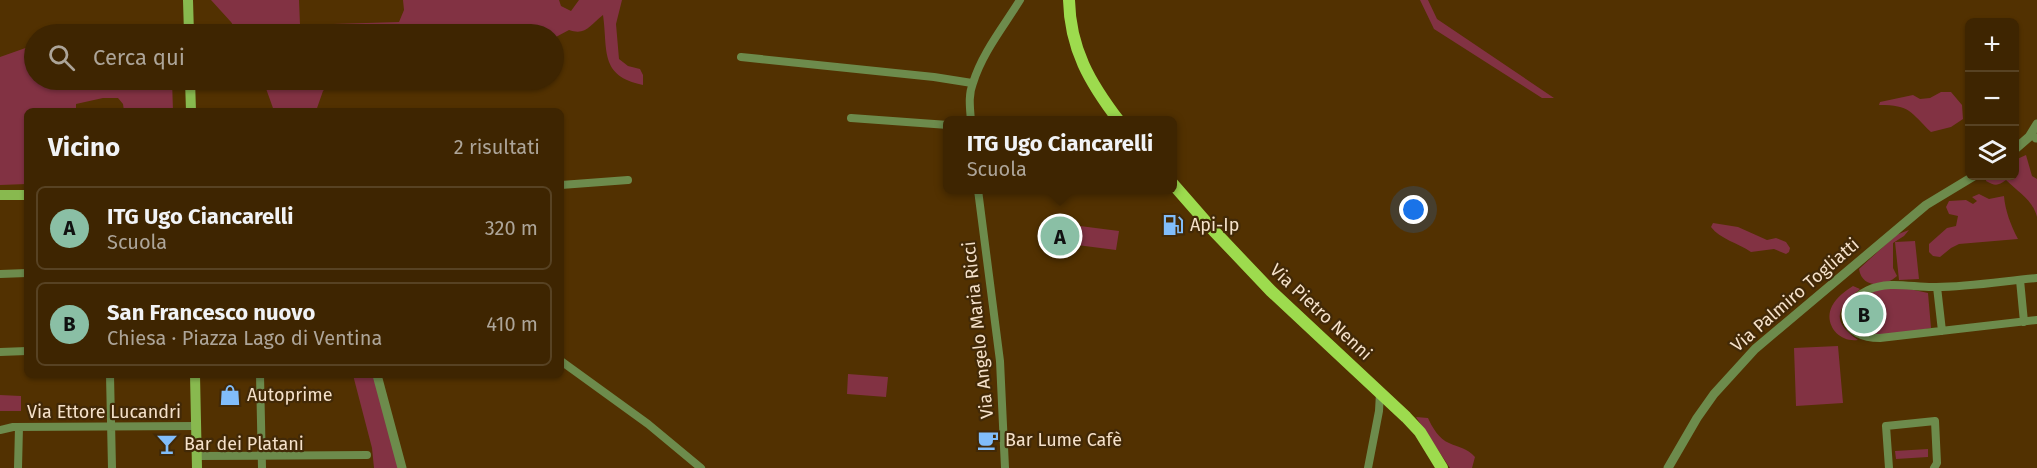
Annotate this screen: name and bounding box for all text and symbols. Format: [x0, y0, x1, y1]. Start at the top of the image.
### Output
map controls [1965, 18, 2019, 180]
button: + [1965, 18, 2019, 72]
search box [24, 24, 564, 90]
icon: search [45, 41, 78, 74]
text: Cerca qui [93, 44, 185, 71]
button: − [1965, 72, 2019, 126]
popup [943, 116, 1177, 194]
button: layers [1965, 126, 2019, 180]
text: ITG Ugo Ciancarelli [967, 130, 1153, 157]
text: Vicino [48, 132, 120, 163]
text: 2 risultati [454, 135, 540, 159]
text: Scuola [967, 157, 1027, 181]
your location [1399, 195, 1428, 224]
text: ITG Ugo Ciancarelli [107, 203, 294, 230]
fuel station icon: Api-Ip [1161, 213, 1185, 237]
pin: A [1040, 214, 1080, 258]
place label: Api-Ip [1190, 214, 1239, 236]
text: A [64, 216, 75, 240]
text: 320 m [485, 216, 538, 240]
text: Scuola [107, 230, 167, 254]
street label: Via Palmiro Togliatti [1726, 233, 1864, 357]
street label: Via Angelo Maria Ricci [958, 240, 998, 420]
street label: Via Pietro Nenni [1265, 259, 1377, 365]
pin: B [1844, 292, 1884, 336]
text: San Francesco nuovo [107, 299, 315, 326]
text: B [63, 312, 76, 336]
text: 410 m [486, 312, 538, 336]
text: Chiesa · Piazza Lago di Ventina [107, 326, 382, 350]
shop icon: Autoprime [218, 383, 242, 407]
place label: Autoprime [247, 384, 332, 406]
street label: Via Ettore Lucandri [27, 401, 181, 423]
cafe icon: Bar Lume Cafè [976, 428, 1000, 452]
place label: Bar Lume Cafè [1005, 429, 1122, 451]
bar icon: Bar dei Platani [155, 432, 179, 456]
place label: Bar dei Platani [184, 433, 304, 455]

